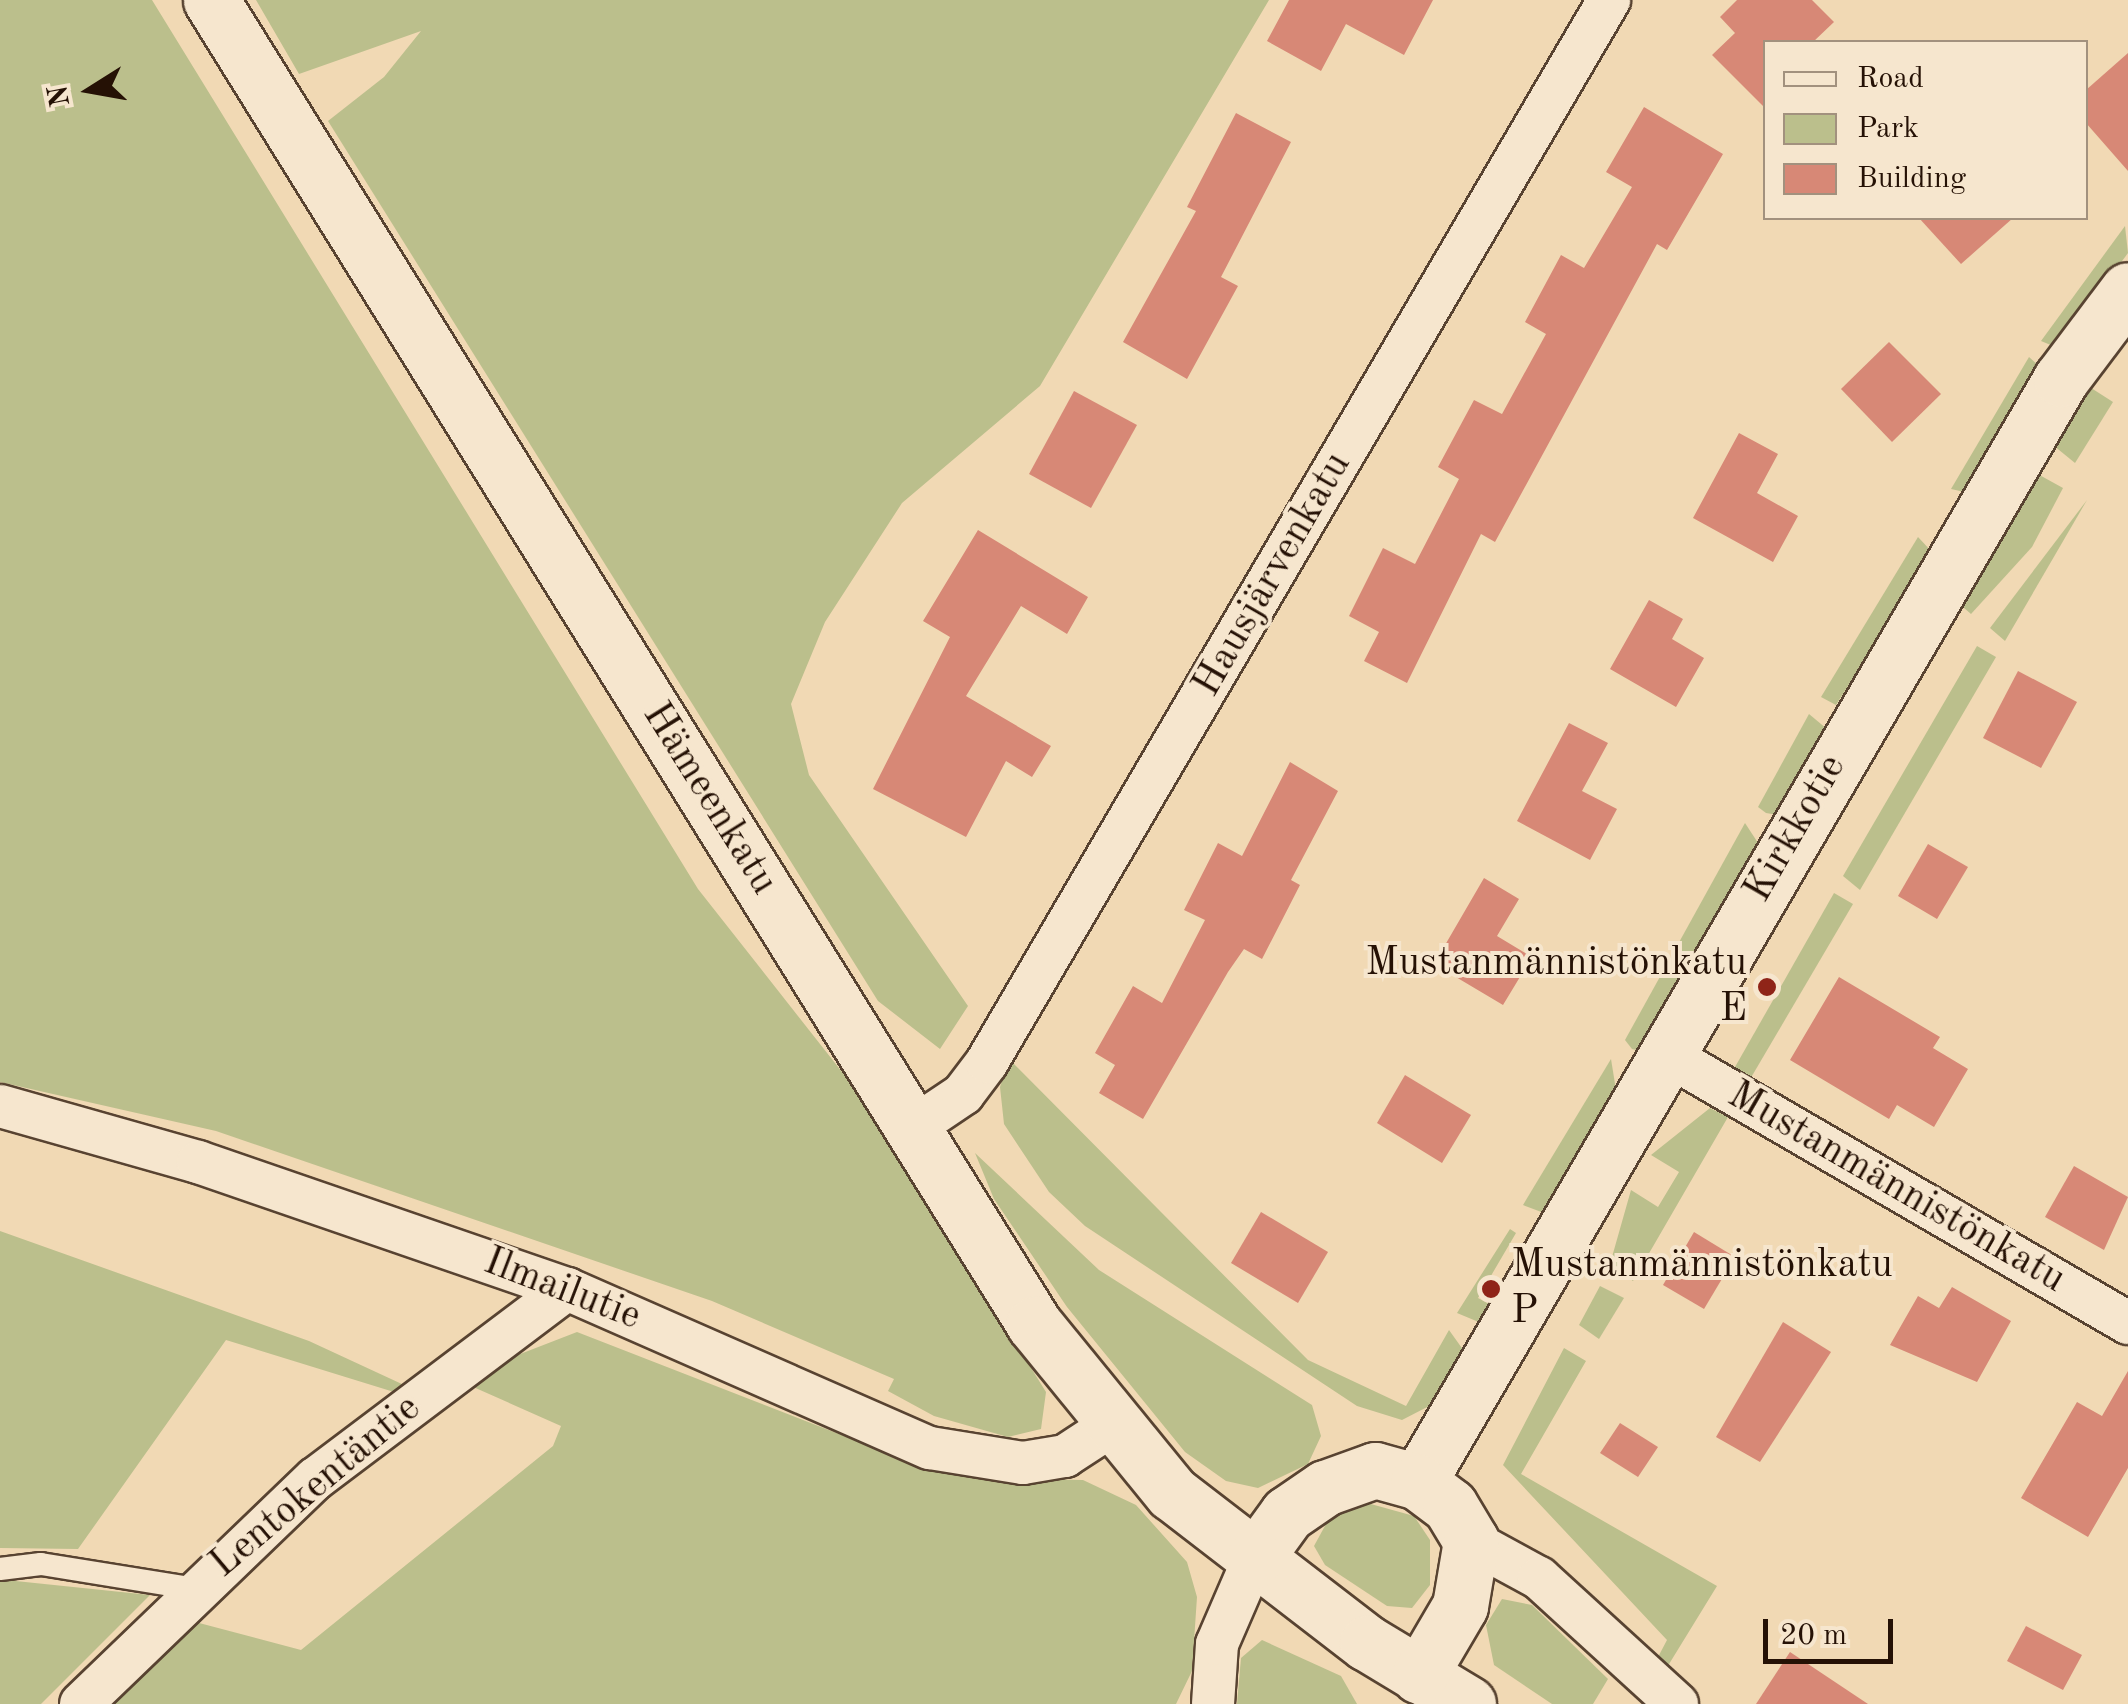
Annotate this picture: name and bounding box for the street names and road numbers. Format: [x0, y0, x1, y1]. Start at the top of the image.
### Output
street label: Hausjärvenkatu [1184, 444, 1362, 706]
street label: Hämeenkatu [631, 694, 787, 904]
street label: Kirkkotie [1735, 747, 1857, 911]
street label: Mustanmännistönkatu [1719, 1072, 2073, 1304]
street label: Ilmailutie [477, 1238, 647, 1342]
street label: Lentokentäntie [201, 1385, 431, 1589]

